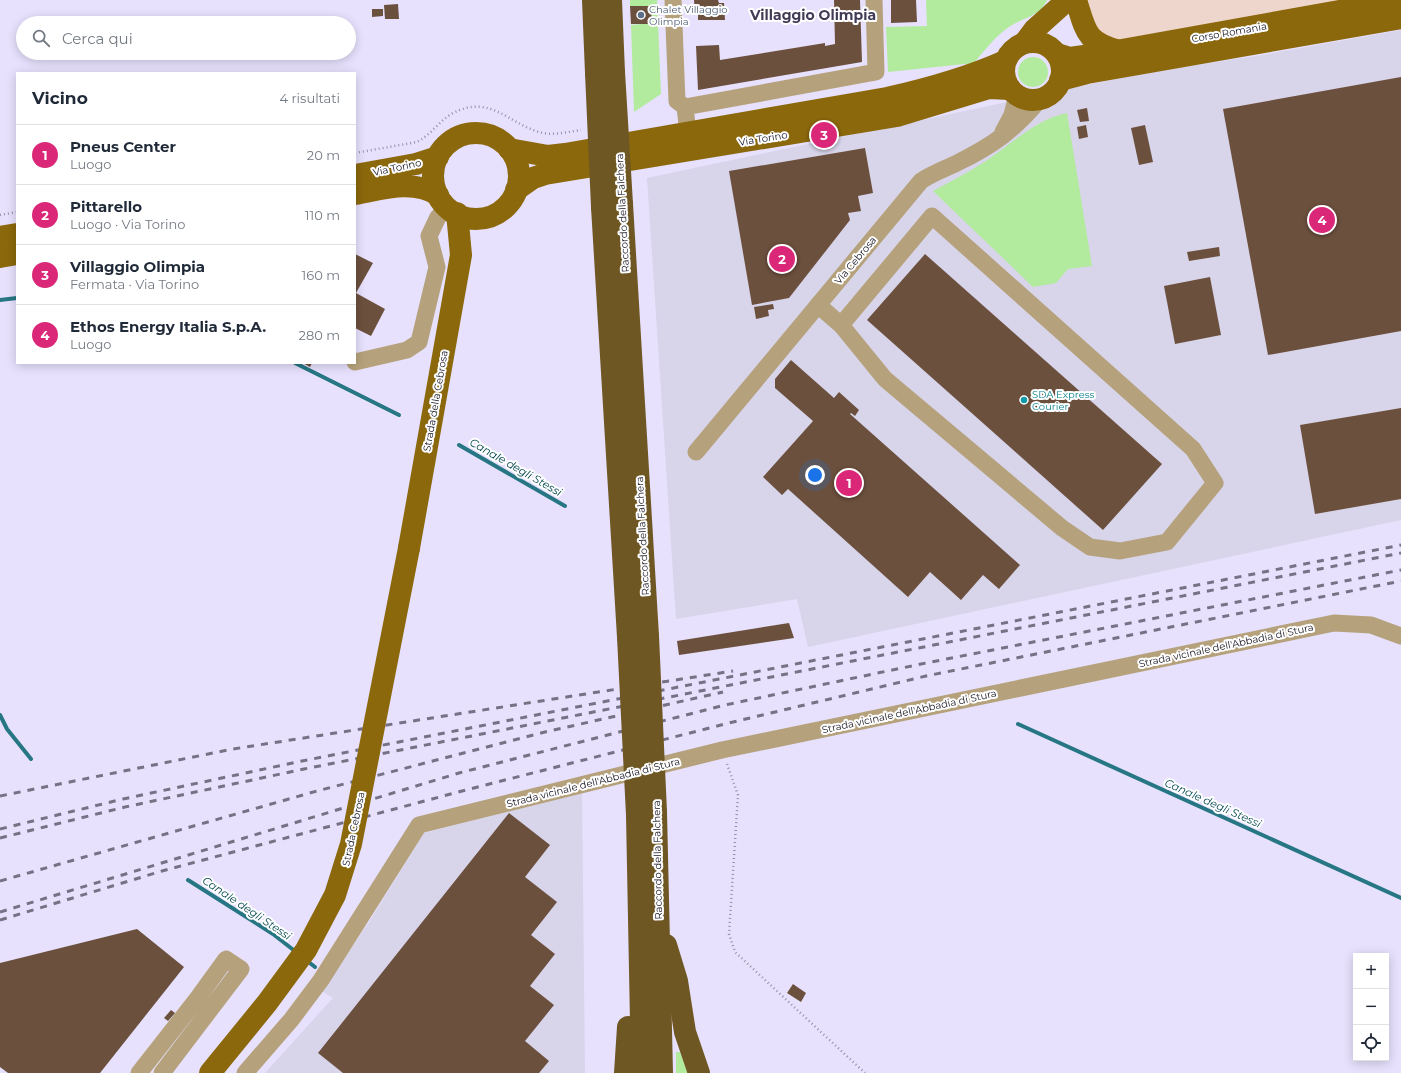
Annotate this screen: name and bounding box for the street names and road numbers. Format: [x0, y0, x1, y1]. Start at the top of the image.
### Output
street label: Corso Romania [1190, 19, 1268, 46]
street label: Via Torino [738, 128, 788, 149]
street label: Raccordo della Falchera [613, 153, 632, 273]
street label: Via Torino [372, 156, 422, 179]
street label: Via Cebrosa [832, 234, 879, 287]
street label: Strada della Cebrosa [420, 350, 451, 453]
street label: Raccordo della Falchera [633, 476, 652, 596]
street label: Strada vicinale dell'Abbadia di Stura [1138, 621, 1315, 670]
street label: Strada vicinale dell'Abbadia di Stura [821, 687, 998, 736]
street label: Strada vicinale dell'Abbadia di Stura [505, 755, 681, 810]
street label: Strada Cebrosa [339, 791, 368, 867]
street label: Raccordo della Falchera [650, 800, 665, 920]

